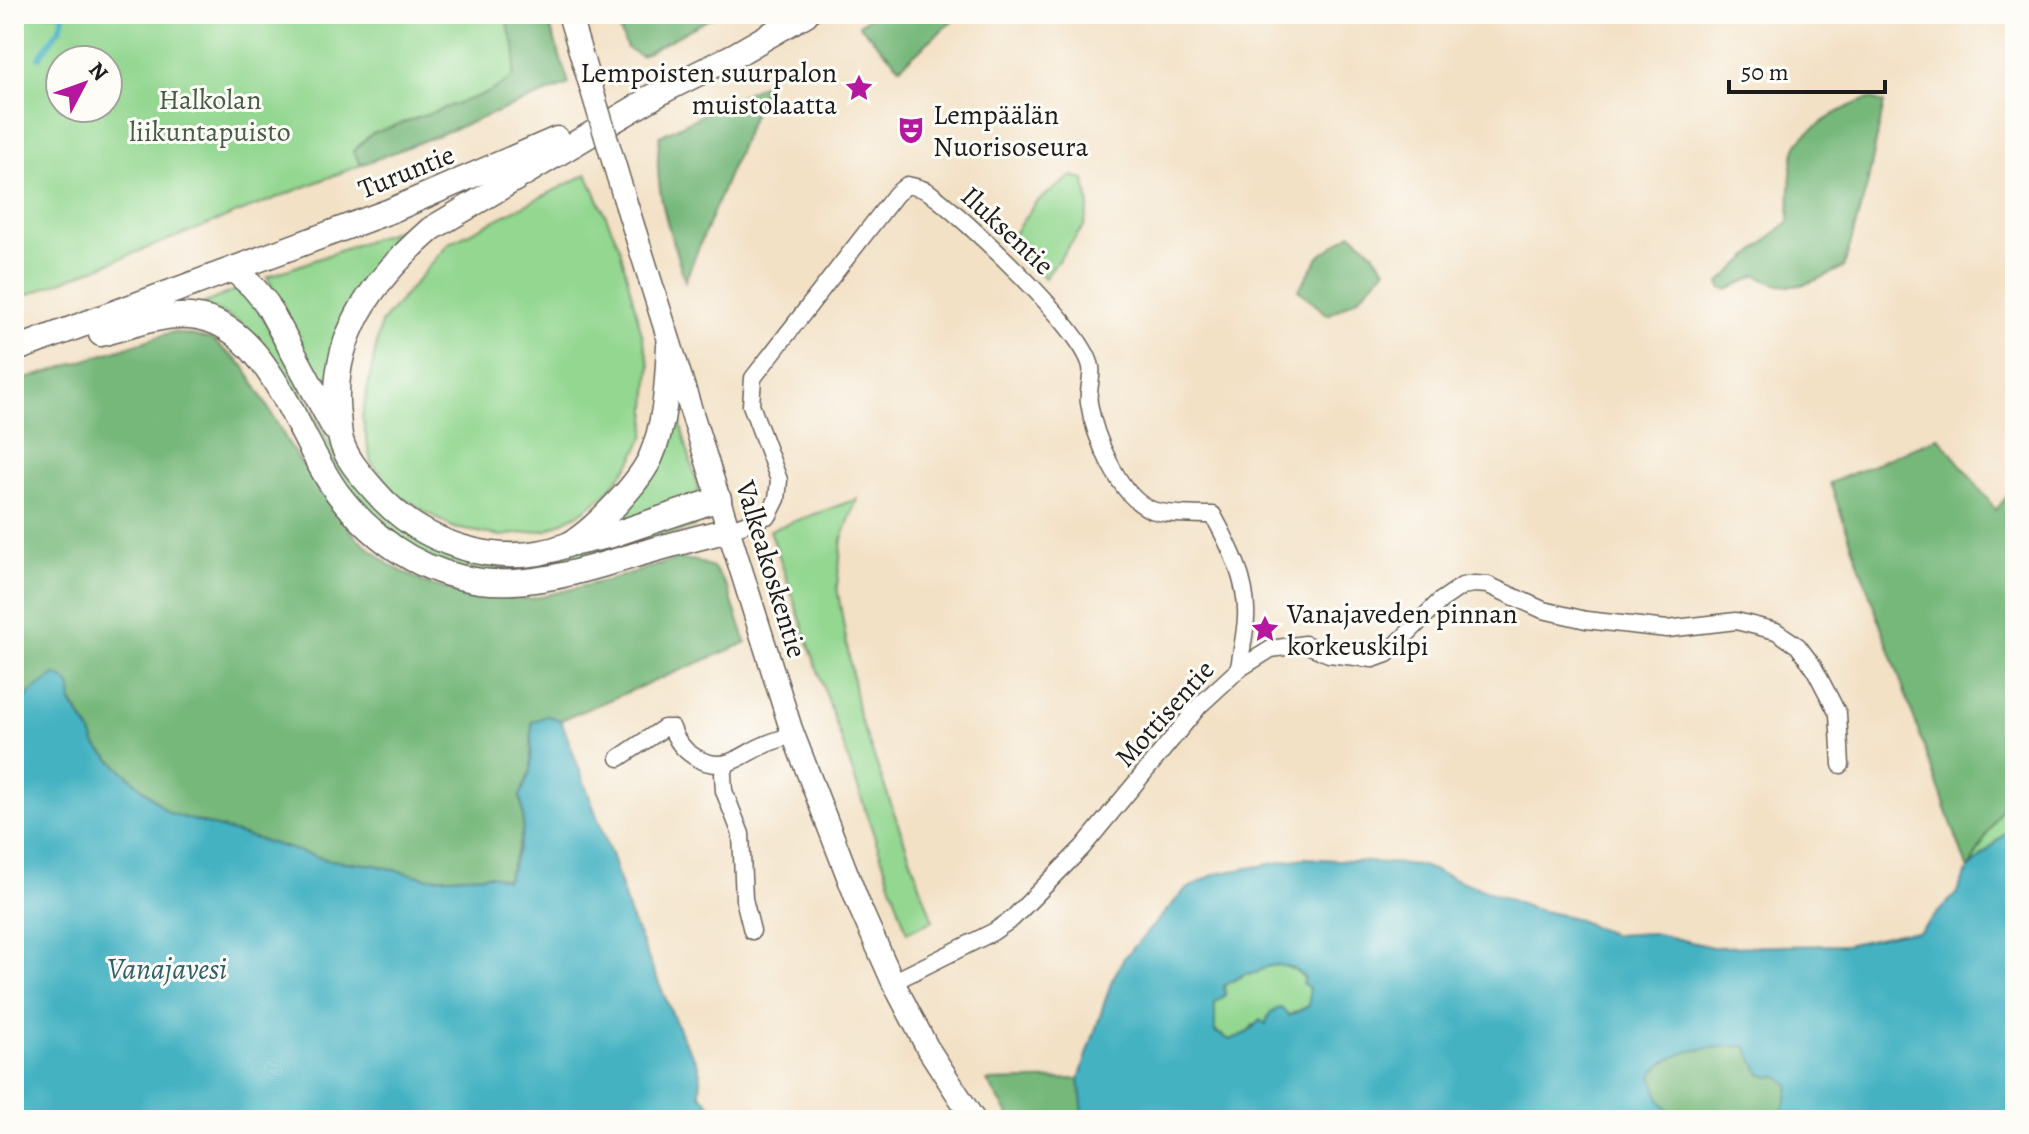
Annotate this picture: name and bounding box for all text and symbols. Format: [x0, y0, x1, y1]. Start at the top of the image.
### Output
north arrow [44, 44, 124, 124]
scale bar [1729, 44, 1885, 94]
place label: Lempoisten suurpalon muistolaatta [580, 54, 837, 124]
text: N [82, 56, 115, 87]
text: 50 m [1741, 56, 1789, 88]
place icon: Lempoisten suurpalon muistolaatta [844, 73, 874, 103]
park label: Halkolan liikuntapuisto [129, 81, 291, 151]
place label: Lempäälän Nuorisoseura [933, 96, 1089, 166]
theatre icon: Lempäälän Nuorisoseura [896, 115, 926, 145]
street label: Turuntie [353, 135, 460, 208]
street label: Iluksentie [952, 178, 1062, 284]
street label: Valkeakoskentie [726, 475, 816, 662]
place label: Vanajaveden pinnan korkeuskilpi [1286, 595, 1518, 665]
place icon: Vanajaveden pinnan korkeuskilpi [1250, 614, 1280, 644]
street label: Mottisentie [1106, 652, 1223, 776]
water label: Vanajavesi [107, 949, 227, 989]

